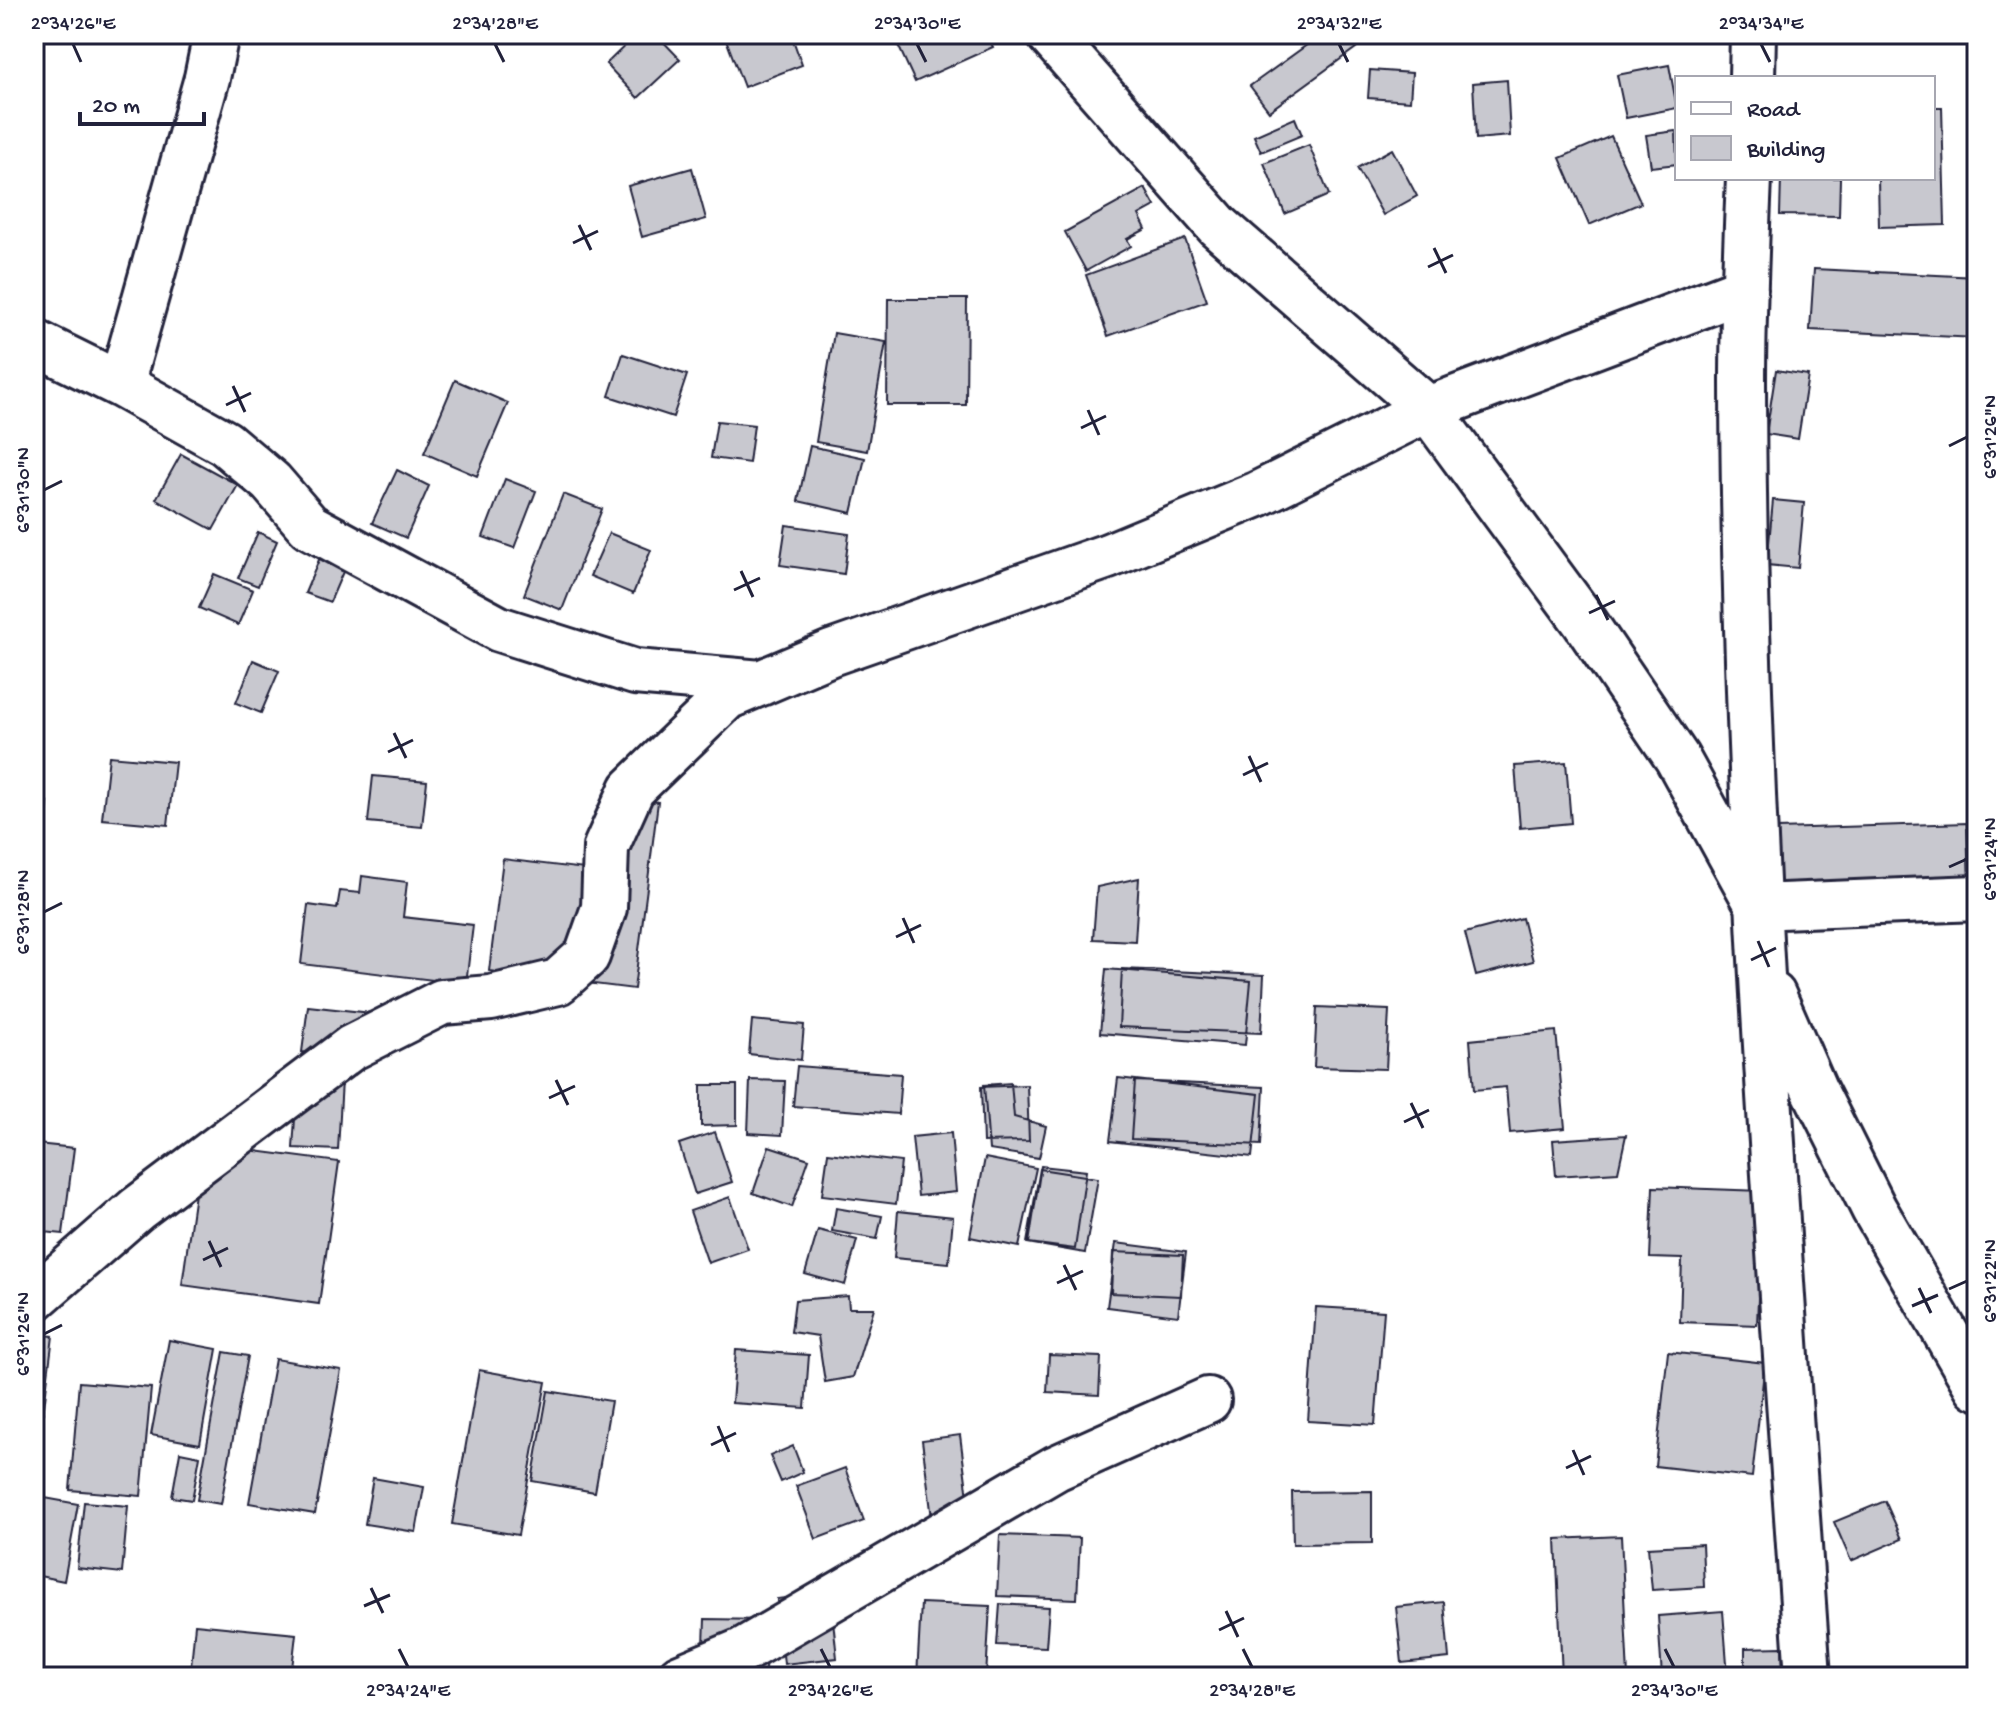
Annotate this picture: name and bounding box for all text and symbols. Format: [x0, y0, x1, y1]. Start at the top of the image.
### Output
text: 2°34'26"E [31, 14, 117, 37]
text: 2°34'28"E [452, 14, 539, 37]
text: 2°34'30"E [874, 14, 962, 37]
text: 2°34'32"E [1297, 14, 1383, 37]
text: 2°34'34"E [1719, 14, 1805, 37]
scale bar [80, 76, 204, 126]
legend [1675, 76, 1935, 180]
text: 20 m [92, 93, 140, 122]
text: Road [1747, 97, 1801, 126]
text: Building [1746, 137, 1825, 166]
text: 6°31'26"N [1981, 395, 2004, 479]
text: 6°31'30"N [14, 447, 37, 533]
text: 6°31'24"N [1981, 817, 2004, 901]
text: 6°31'28"N [14, 870, 37, 954]
text: 6°31'22"N [1981, 1239, 2004, 1323]
text: 6°31'26"N [14, 1292, 37, 1376]
text: 2°34'24"E [366, 1681, 451, 1704]
text: 2°34'26"E [788, 1681, 874, 1704]
text: 2°34'28"E [1209, 1681, 1296, 1704]
text: 2°34'30"E [1631, 1681, 1719, 1704]

